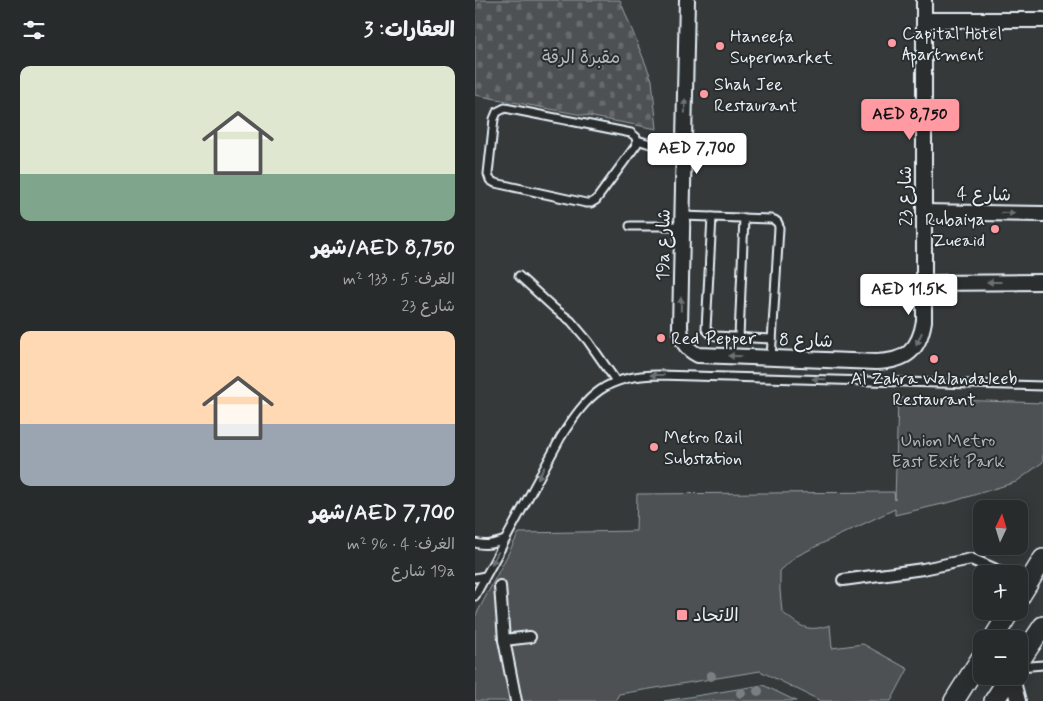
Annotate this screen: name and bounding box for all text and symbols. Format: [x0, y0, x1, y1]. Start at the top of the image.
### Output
icon: filters [20, 16, 48, 44]
text: العقارات: 3 [364, 16, 455, 44]
place label: Capital Hotel Apartment [902, 22, 1002, 68]
place label: Haneefa Supermarket [730, 25, 833, 70]
marker: Capital Hotel Apartment [886, 37, 898, 49]
marker: Haneefa Supermarket [714, 40, 726, 52]
park label: مقبرة الرقة [542, 46, 620, 70]
place label: Shah Jee Restaurant [714, 73, 798, 118]
marker: Shah Jee Restaurant [698, 88, 710, 100]
icon: home [193, 98, 283, 188]
one-way arrow [681, 98, 689, 114]
pin: AED 8,750 [853, 98, 967, 141]
text: AED 8,750 [872, 104, 948, 125]
pin: AED 7,700 [640, 132, 754, 175]
text: AED 7,700 [659, 138, 735, 159]
street label: شارع 23 [894, 166, 918, 226]
street label: شارع 4 [957, 183, 1011, 207]
place label: Rubaiya Zueaid [925, 208, 985, 253]
street label: 19a شارع [651, 209, 677, 281]
one-way arrow [1000, 210, 1016, 218]
marker: Rubaiya Zueaid [989, 223, 1001, 235]
text: AED 8,750/شهر [312, 234, 455, 262]
text: الغرف: 5 · 133 m² [343, 269, 455, 290]
pin: AED 11.5K [852, 274, 966, 316]
one-way arrow [986, 278, 1002, 286]
text: AED 11.5K [871, 279, 947, 300]
one-way arrow [677, 295, 685, 311]
text: شارع 23 [401, 296, 455, 317]
place label: Red Pepper [671, 327, 757, 351]
street label: شارع 8 [779, 328, 833, 354]
marker: Red Pepper [655, 332, 667, 344]
one-way arrow [914, 332, 922, 346]
one-way arrow [727, 352, 743, 360]
marker: Al Zahra Walandaleeb Restaurant [928, 353, 940, 365]
icon: home [193, 363, 283, 453]
place label: Al Zahra Walandaleeb Restaurant [851, 367, 1018, 412]
one-way arrow [649, 371, 665, 379]
one-way arrow [811, 375, 827, 383]
place label: Metro Rail Substation [664, 426, 743, 471]
park label: Union Metro East Exit Park [891, 429, 1005, 474]
marker: Metro Rail Substation [648, 441, 660, 453]
one-way arrow [537, 466, 546, 479]
text: AED 7,700/شهر [310, 499, 455, 527]
north arrow [973, 500, 1027, 555]
map controls [973, 500, 1028, 685]
text: الغرف: 4 · 96 m² [347, 534, 455, 555]
one-way arrow [491, 551, 499, 566]
text: 19a شارع [391, 561, 455, 582]
button: + [973, 565, 1028, 620]
place label: الاتحاد [693, 604, 739, 628]
marker: الاتحاد [675, 608, 689, 622]
button: − [973, 630, 1028, 685]

